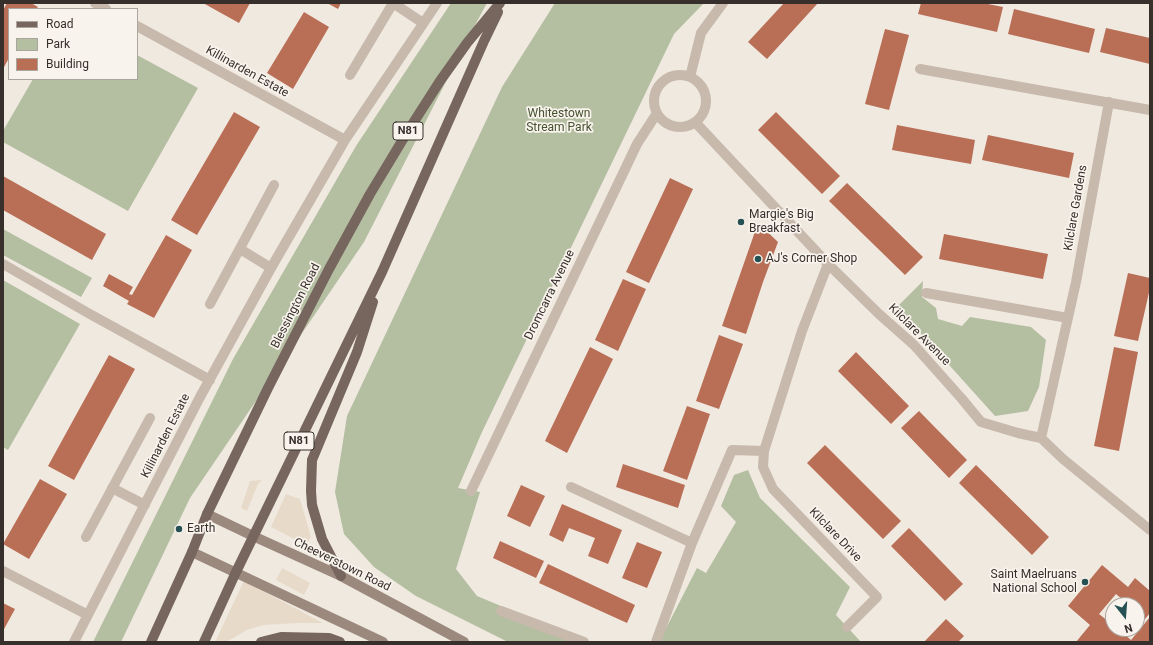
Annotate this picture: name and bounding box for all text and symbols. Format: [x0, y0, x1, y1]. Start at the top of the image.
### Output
legend [8, 8, 138, 80]
text: Road [46, 17, 74, 31]
text: Park [46, 37, 70, 51]
street label: Killinarden Estate [203, 43, 291, 101]
text: Building [46, 57, 89, 71]
park label: Whitestown Stream Park [526, 107, 592, 135]
road number: N81 [393, 122, 423, 140]
street label: Kilclare Gardens [1061, 164, 1091, 252]
place label: Margie's Big Breakfast [749, 208, 814, 236]
marker: Margie's Big Breakfast [736, 217, 746, 227]
street label: Dromcarra Avenue [522, 248, 578, 342]
place label: AJ's Corner Shop [766, 252, 857, 266]
marker: AJ's Corner Shop [753, 254, 763, 264]
street label: Blessington Road [268, 261, 324, 351]
street label: Kilclare Avenue [885, 301, 953, 369]
street label: Killinarden Estate [139, 391, 193, 481]
road number: N81 [284, 432, 314, 450]
street label: Kilclare Drive [806, 505, 864, 565]
place label: Earth [187, 522, 215, 536]
marker: Earth [174, 524, 184, 534]
street label: Cheeverstown Road [291, 535, 393, 595]
place label: Saint Maelruans National School [991, 568, 1077, 596]
marker: Saint Maelruans National School [1080, 577, 1090, 587]
north arrow [1105, 597, 1145, 637]
text: N [1123, 621, 1134, 635]

